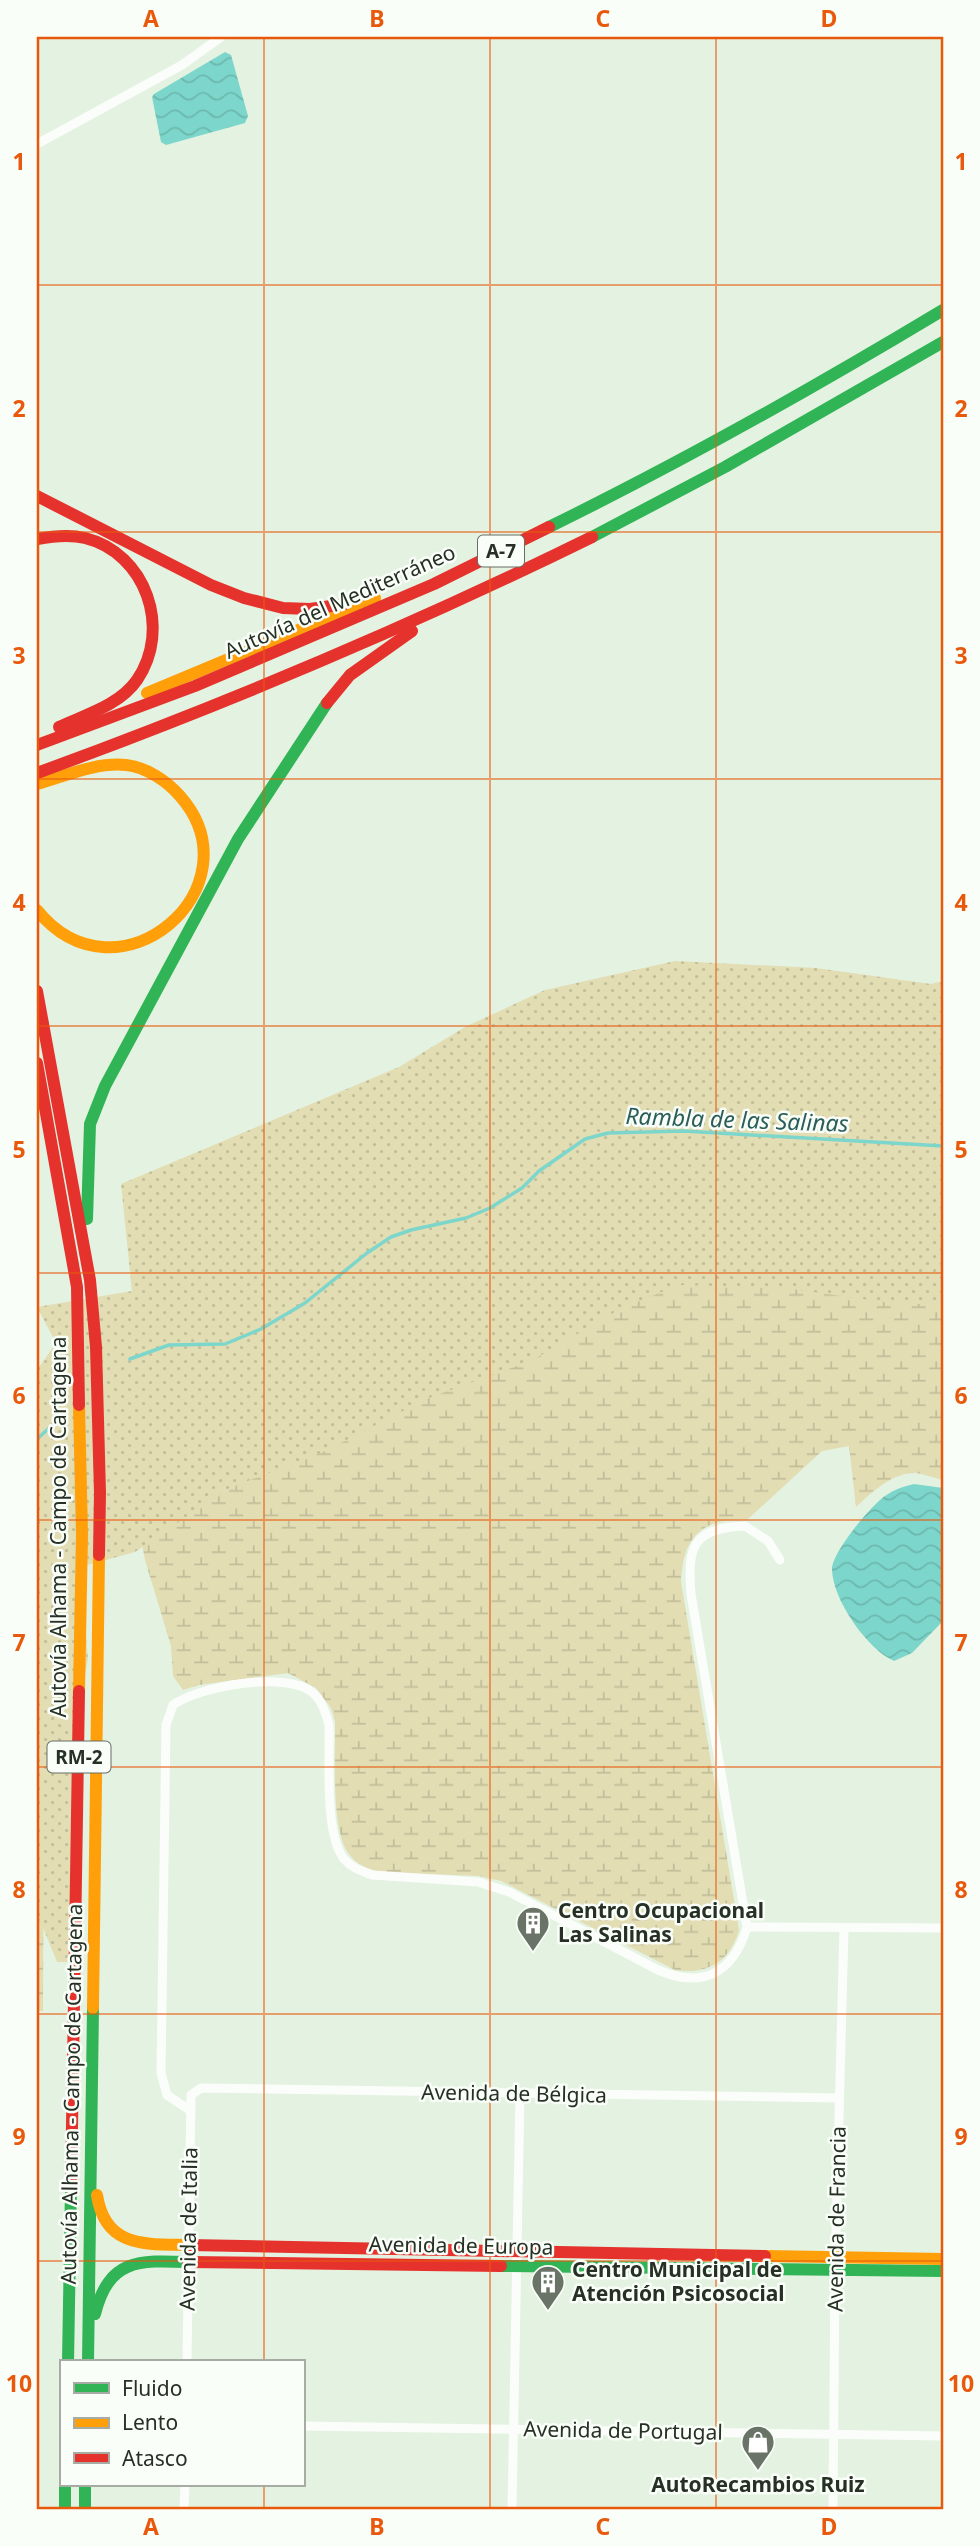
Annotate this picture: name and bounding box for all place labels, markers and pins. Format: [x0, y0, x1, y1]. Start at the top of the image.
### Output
place label: Centro Ocupacional Las Salinas [558, 1896, 764, 1948]
building icon: Centro Ocupacional Las Salinas [514, 1904, 552, 1953]
place label: Centro Municipal de Atención Psicosocial [572, 2255, 785, 2307]
building icon: Centro Municipal de Atención Psicosocial [529, 2263, 567, 2312]
shop icon: AutoRecambios Ruiz [739, 2423, 777, 2472]
place label: AutoRecambios Ruiz [651, 2470, 865, 2498]

